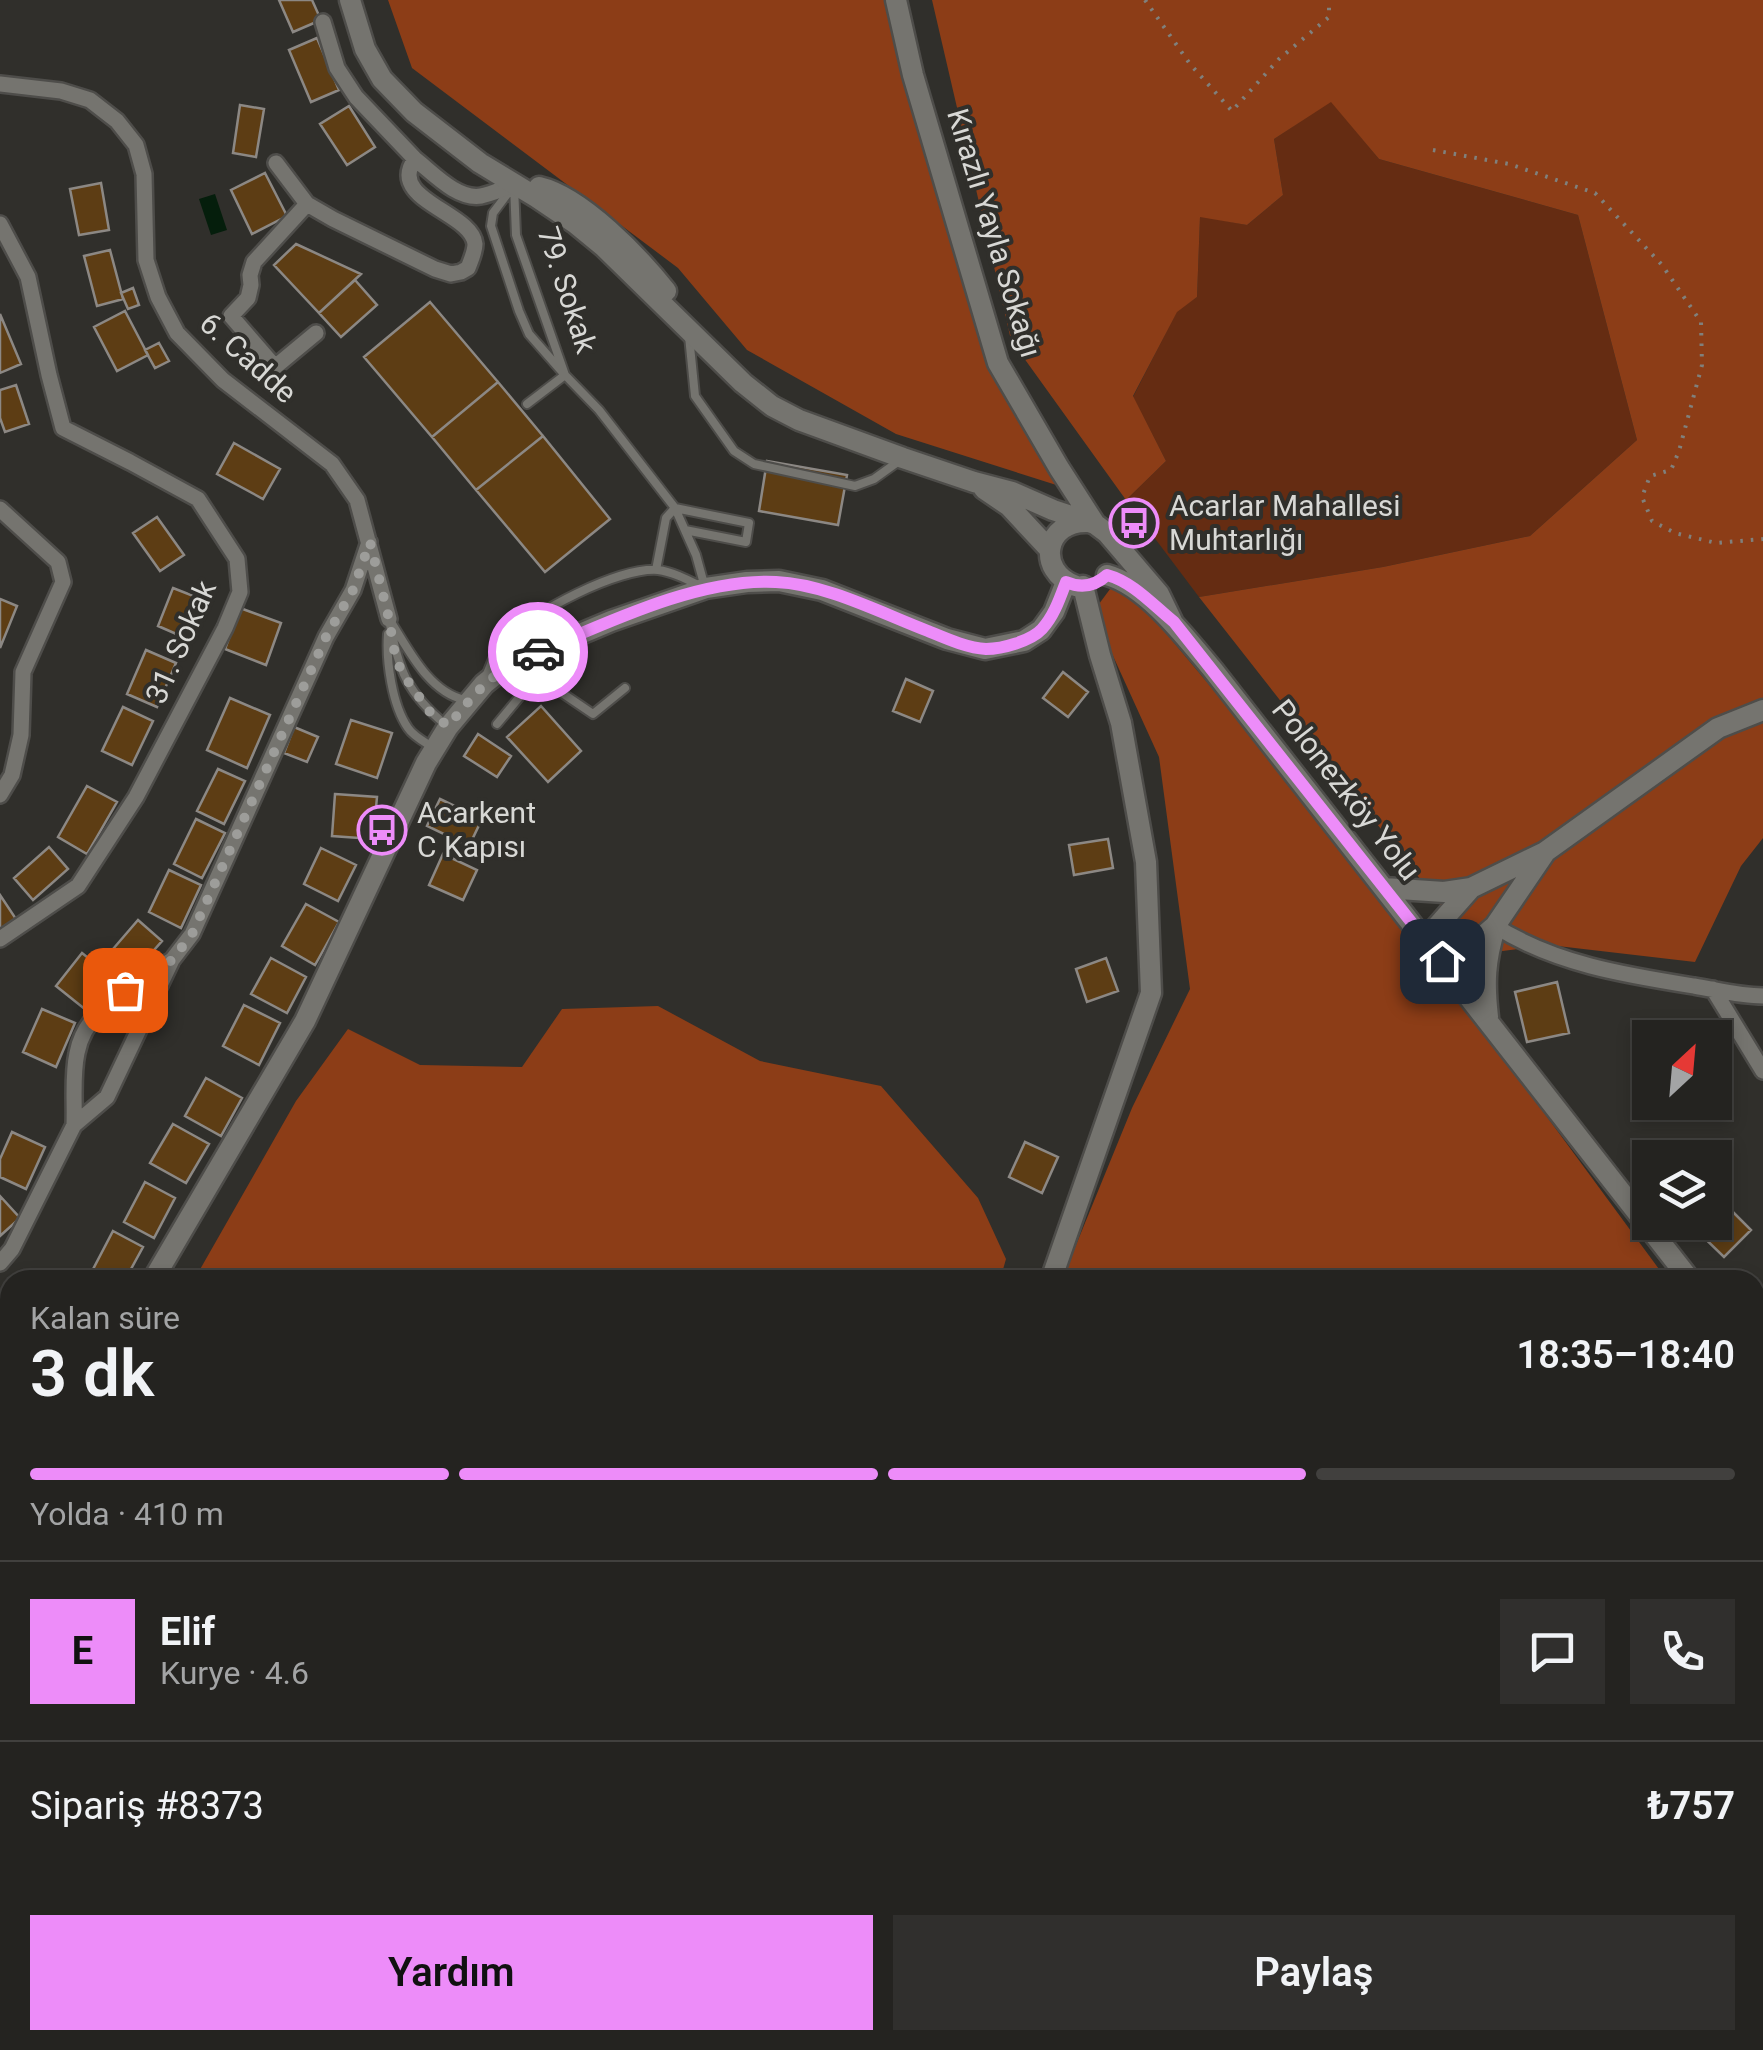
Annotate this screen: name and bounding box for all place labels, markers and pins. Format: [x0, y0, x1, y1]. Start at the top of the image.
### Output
place label: Acarlar Mahallesi Muhtarlığı [1169, 488, 1401, 557]
bus stop icon: Acarlar Mahallesi Muhtarlığı [1108, 497, 1160, 549]
place label: Acarkent C Kapısı [417, 795, 536, 864]
bus stop icon: Acarkent C Kapısı [356, 804, 408, 856]
pin [1400, 919, 1485, 1004]
pin [83, 948, 168, 1033]

